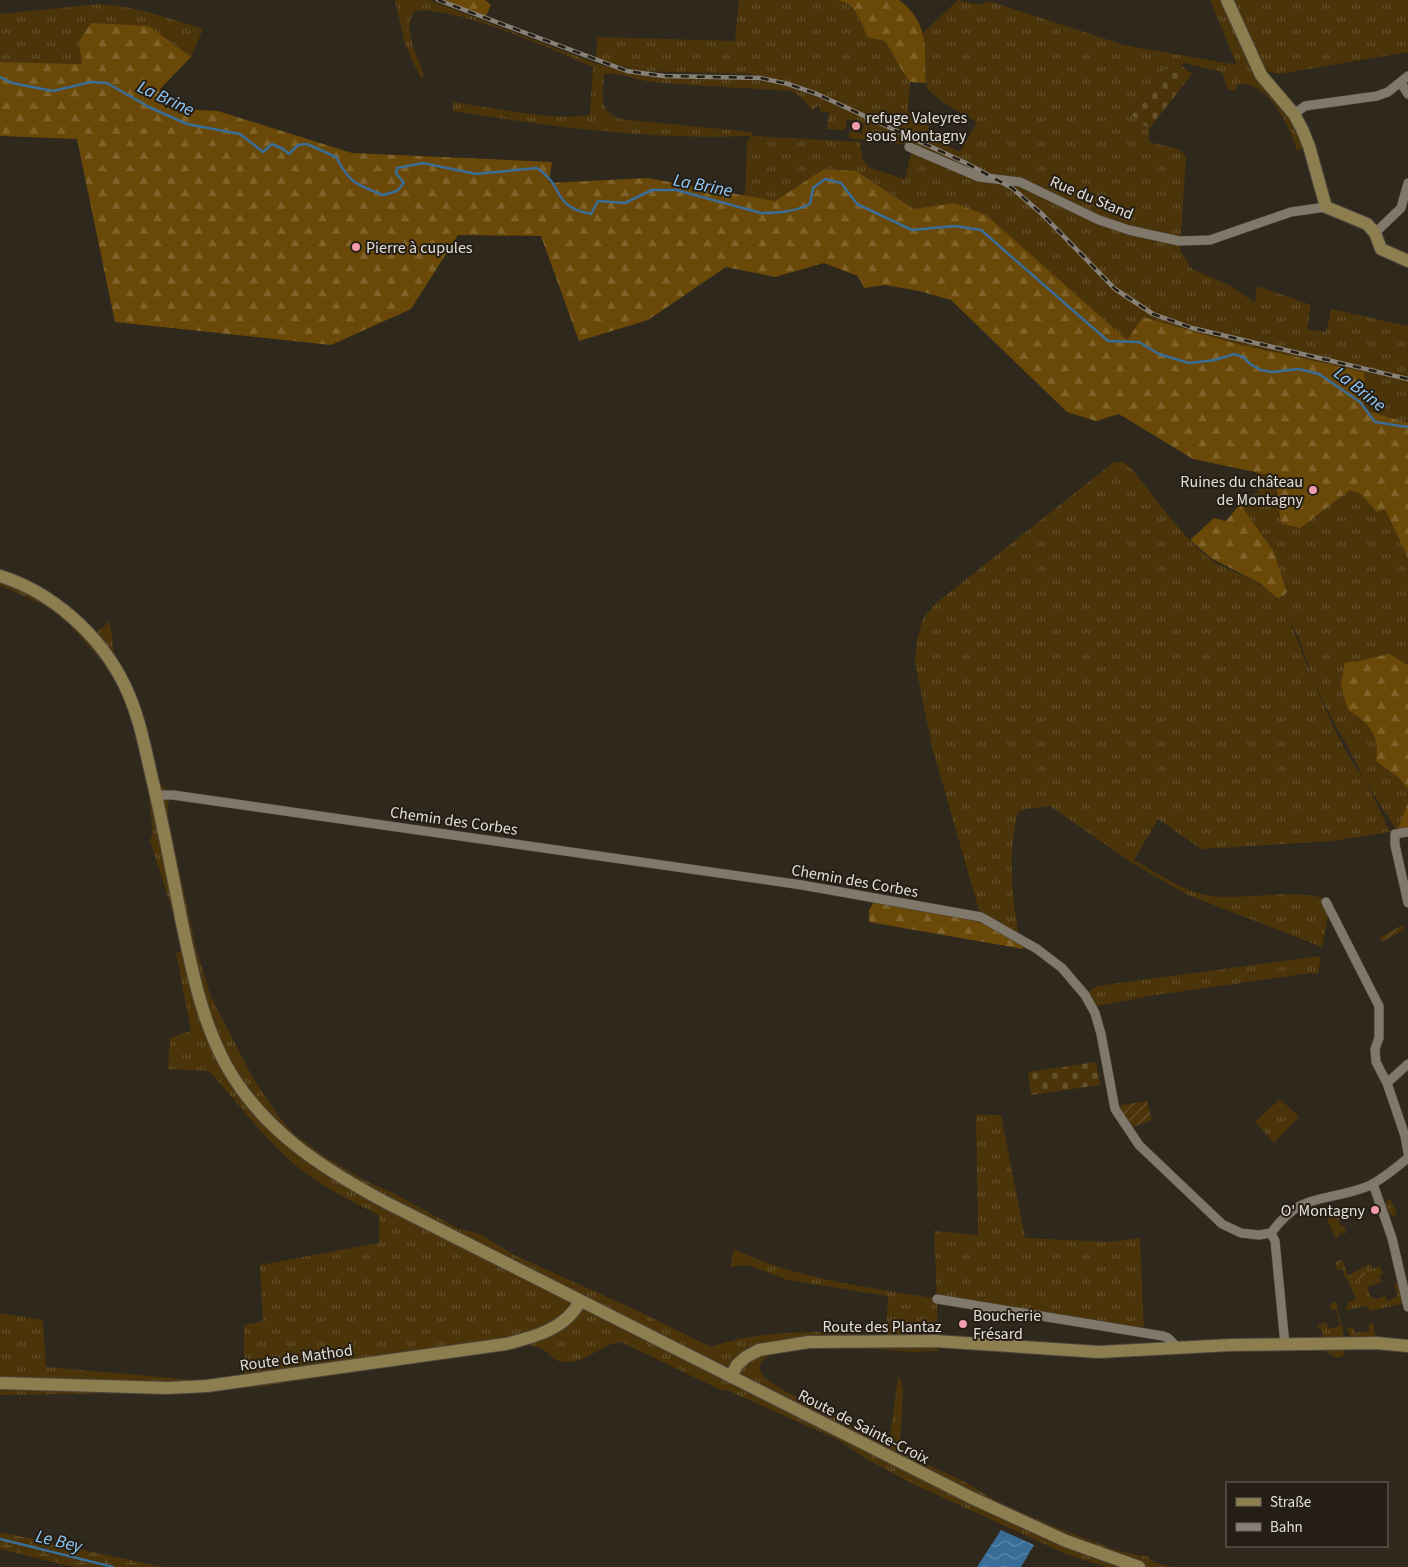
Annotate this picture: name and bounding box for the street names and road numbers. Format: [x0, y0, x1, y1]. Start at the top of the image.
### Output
street label: Rue du Stand [1046, 170, 1137, 225]
street label: Chemin des Corbes [389, 801, 519, 841]
street label: Chemin des Corbes [790, 859, 920, 903]
street label: Route des Plantaz [822, 1316, 942, 1338]
street label: Route de Mathod [238, 1339, 354, 1377]
street label: Route de Sainte-Croix [794, 1384, 933, 1469]

